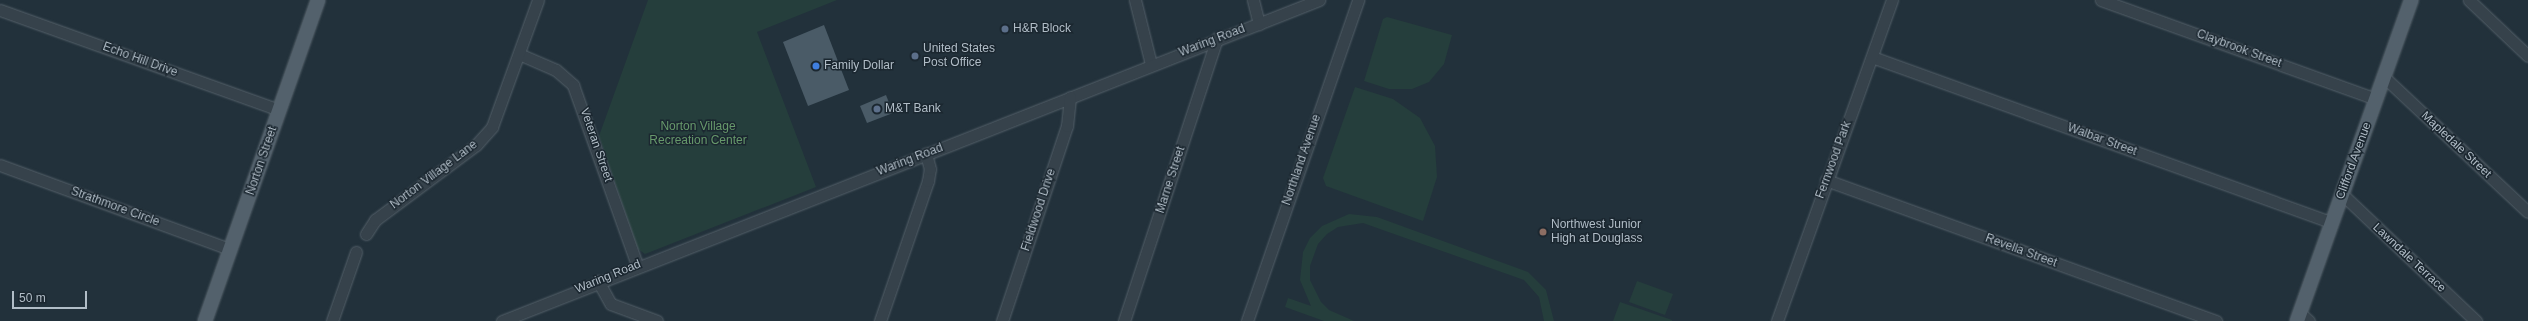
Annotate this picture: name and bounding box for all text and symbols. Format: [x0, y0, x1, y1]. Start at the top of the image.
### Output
place label: H&R Block [1013, 22, 1071, 36]
street label: Waring Road [1177, 22, 1247, 60]
marker: H&R Block [1000, 24, 1010, 34]
street label: Claybrook Street [2195, 27, 2283, 71]
street label: Echo Hill Drive [101, 40, 179, 80]
place label: United States Post Office [923, 42, 995, 70]
marker: United States Post Office [910, 51, 920, 61]
place label: Family Dollar [824, 59, 894, 73]
marker: Family Dollar [811, 61, 821, 71]
place label: M&T Bank [885, 102, 941, 116]
marker: M&T Bank [872, 104, 882, 114]
street label: Veteran Street [577, 106, 615, 184]
street label: Mapledale Street [2418, 109, 2494, 181]
street label: Northland Avenue [1280, 112, 1324, 208]
street label: Fernwood Park [1813, 119, 1855, 201]
park label: Norton Village Recreation Center [649, 120, 747, 148]
street label: Clifford Avenue [2333, 120, 2375, 202]
street label: Walbar Street [2065, 121, 2139, 159]
street label: Norton Street [244, 125, 280, 197]
street label: Norton Village Lane [388, 138, 480, 212]
street label: Waring Road [875, 141, 945, 179]
street label: Marne Street [1153, 145, 1189, 215]
street label: Fieldwood Drive [1019, 167, 1059, 253]
street label: Strathmore Circle [69, 184, 161, 230]
place label: Northwest Junior High at Douglass [1551, 218, 1642, 246]
street label: Lawndale Terrace [2369, 220, 2449, 296]
marker: Northwest Junior High at Douglass [1538, 227, 1548, 237]
street label: Revella Street [1983, 231, 2059, 271]
street label: Waring Road [573, 257, 643, 297]
scale bar [14, 283, 89, 309]
text: 50 m [19, 291, 46, 305]

